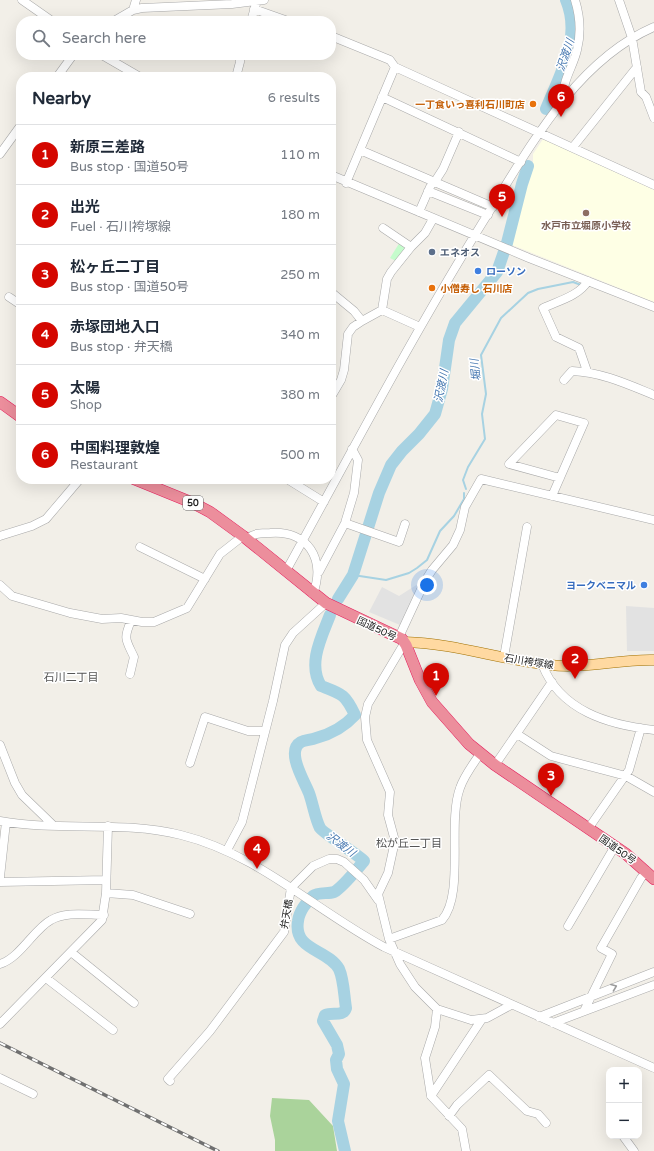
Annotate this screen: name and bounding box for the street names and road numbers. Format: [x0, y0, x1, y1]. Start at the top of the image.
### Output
road number: 50 [183, 496, 203, 510]
street label: 国道50号 [355, 614, 398, 643]
street label: 石川袴塚線 [503, 652, 554, 672]
street label: 国道50号 [597, 833, 638, 867]
street label: 弁天橋 [278, 898, 295, 930]

